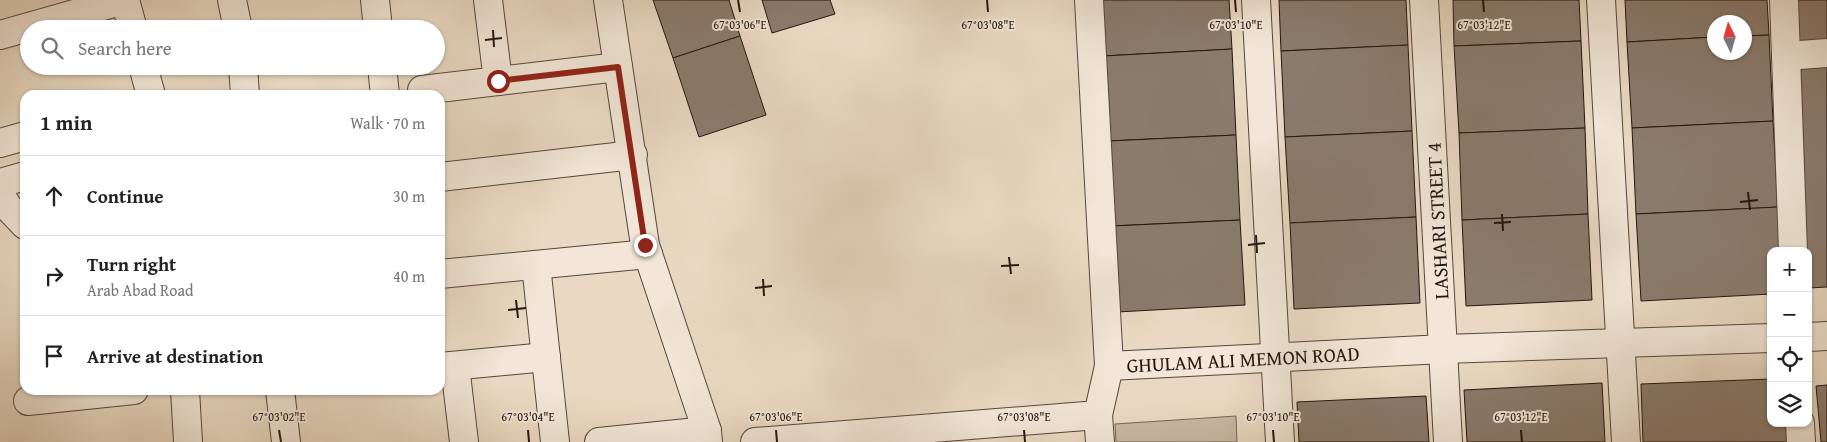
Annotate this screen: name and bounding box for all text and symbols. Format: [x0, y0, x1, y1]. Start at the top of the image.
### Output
north arrow [1707, 15, 1752, 60]
text: 67°03'06"E [713, 16, 767, 33]
text: 67°03'08"E [961, 16, 1015, 33]
text: 67°03'10"E [1209, 16, 1263, 33]
text: 67°03'12"E [1457, 16, 1511, 33]
search box [20, 20, 445, 75]
icon: search [38, 34, 66, 62]
text: Search here [78, 34, 172, 62]
route start [487, 70, 510, 93]
text: 1 min [40, 107, 92, 138]
text: Walk · 70 m [350, 111, 425, 135]
street label: LASHARI STREET 4 [1418, 142, 1456, 300]
icon: ahead [40, 182, 68, 210]
text: Continue [87, 182, 164, 210]
text: 30 m [393, 184, 425, 208]
route end [634, 234, 657, 257]
map controls [1767, 247, 1812, 427]
button: + [1767, 247, 1812, 292]
text: Turn right [87, 250, 176, 278]
icon: right [40, 262, 68, 290]
text: 40 m [393, 264, 425, 288]
text: Arab Abad Road [87, 278, 194, 302]
button: − [1767, 292, 1812, 337]
button: locate [1767, 337, 1812, 382]
street label: GHULAM ALI MEMON ROAD [1126, 338, 1360, 380]
icon: arrive [40, 342, 68, 370]
text: Arrive at destination [87, 342, 263, 370]
button: layers [1767, 382, 1812, 427]
text: 67°03'02"E [252, 408, 306, 425]
text: 67°03'04"E [501, 408, 555, 425]
text: 67°03'06"E [749, 408, 803, 425]
text: 67°03'08"E [997, 408, 1051, 425]
text: 67°03'10"E [1246, 408, 1300, 425]
text: 67°03'12"E [1494, 408, 1548, 425]

